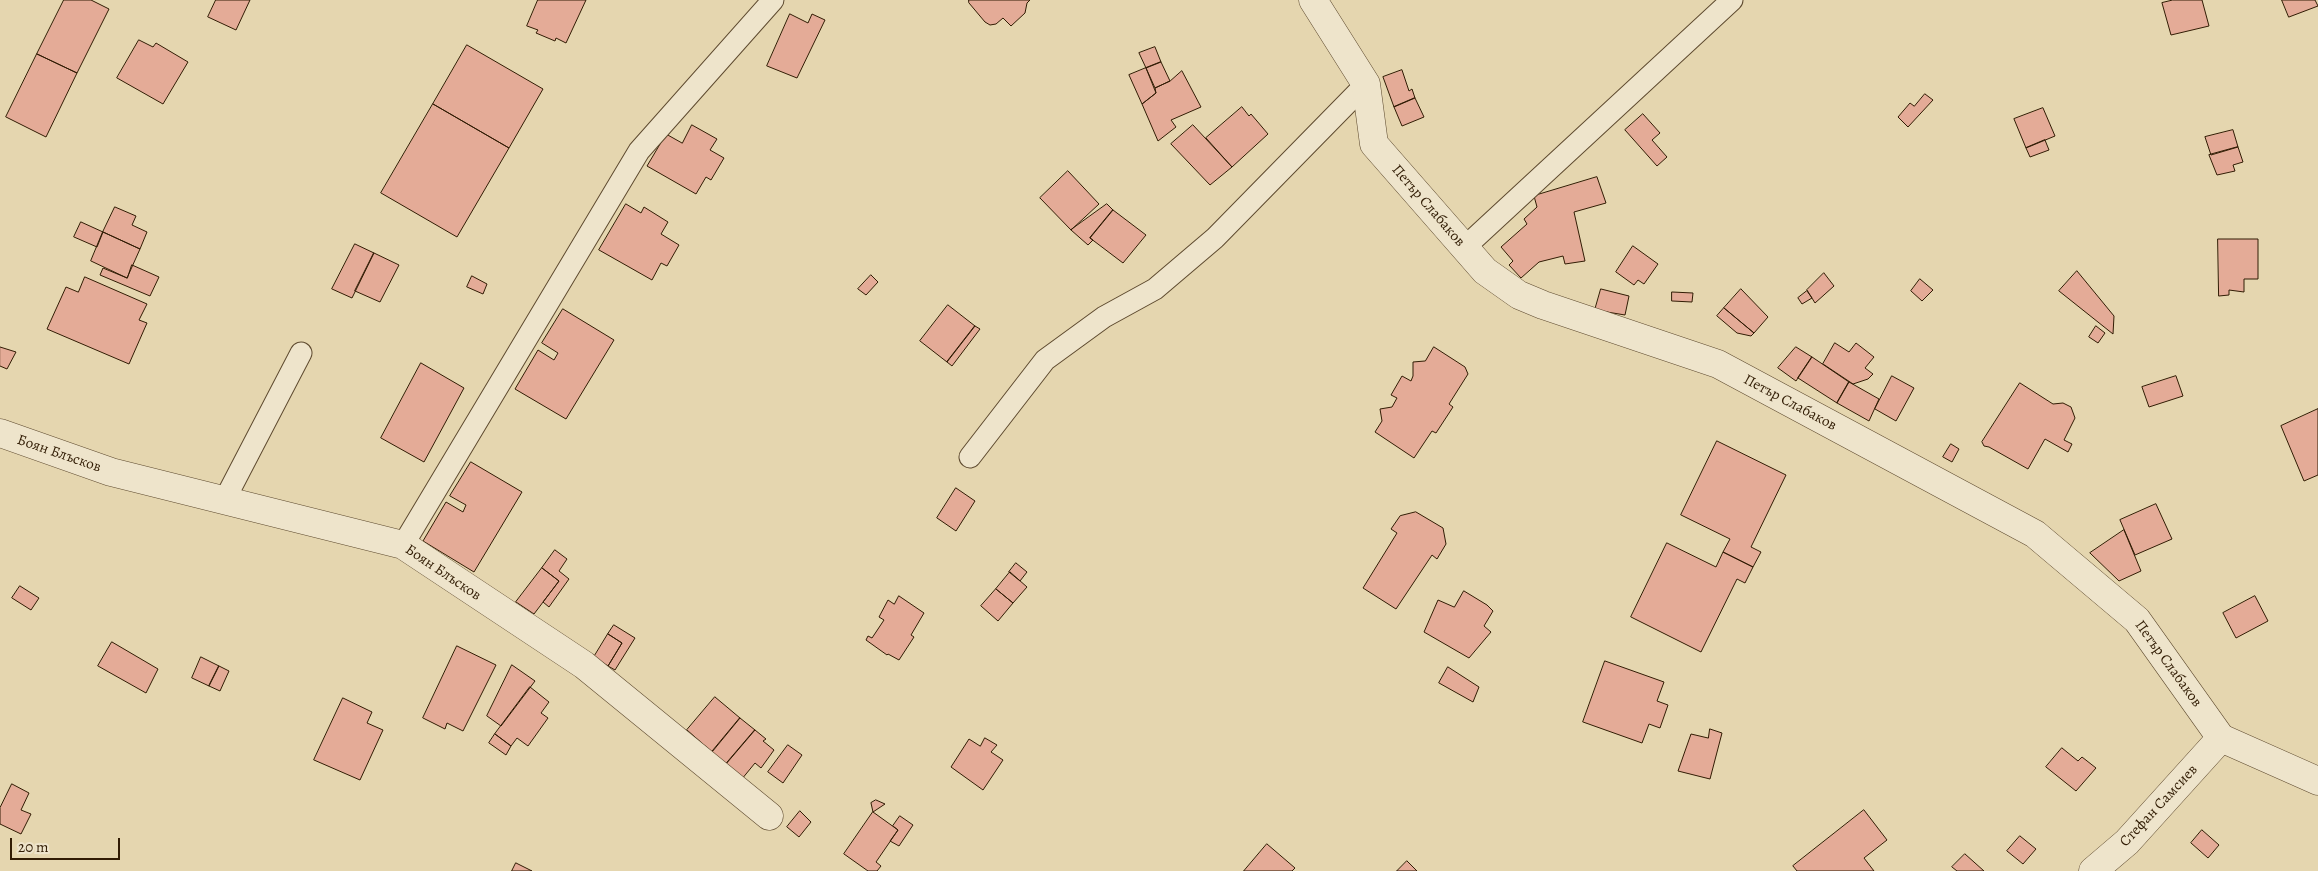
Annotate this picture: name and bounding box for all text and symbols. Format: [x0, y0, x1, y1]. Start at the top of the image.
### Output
street label: Петър Слабаков [1387, 161, 1469, 251]
street label: Петър Слабаков [1740, 371, 1840, 435]
street label: Боян Блъсков [15, 431, 103, 477]
street label: Боян Блъсков [402, 541, 484, 605]
street label: Петър Слабаков [2130, 617, 2206, 711]
street label: Стефан Самсиев [2116, 761, 2202, 851]
scale bar [12, 828, 122, 860]
text: 20 m [18, 837, 49, 857]

